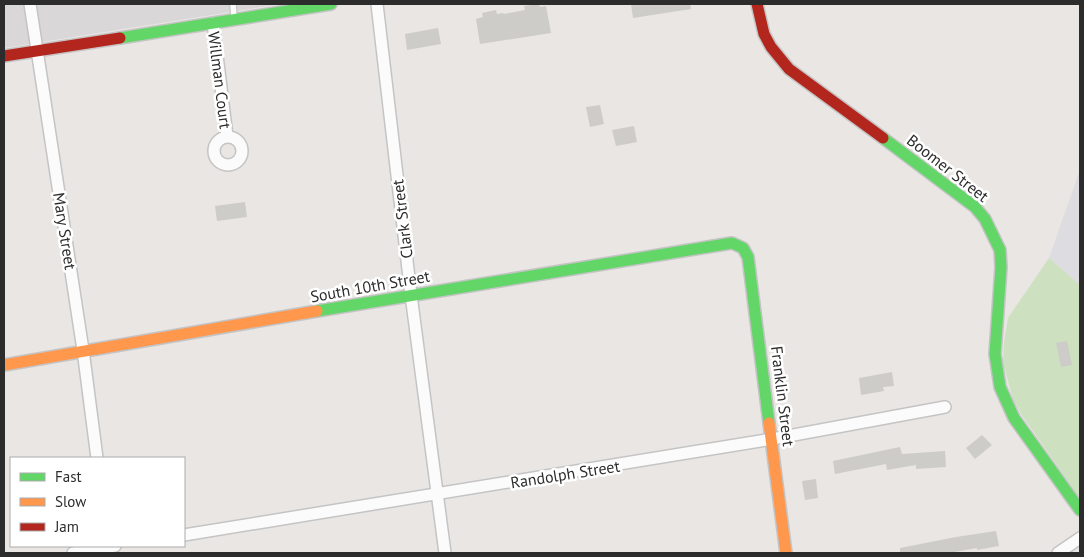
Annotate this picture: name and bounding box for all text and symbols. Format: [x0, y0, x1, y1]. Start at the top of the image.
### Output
street label: Willman Court [204, 30, 236, 130]
street label: Boomer Street [903, 130, 993, 206]
street label: Clark Street [387, 178, 417, 260]
street label: Mary Street [49, 191, 81, 272]
street label: South 10th Street [309, 266, 432, 306]
street label: Franklin Street [767, 345, 799, 448]
street label: Randolph Street [509, 455, 622, 493]
legend [10, 457, 185, 547]
text: Fast [55, 467, 82, 486]
text: Slow [55, 492, 86, 511]
text: Jam [54, 517, 79, 536]

